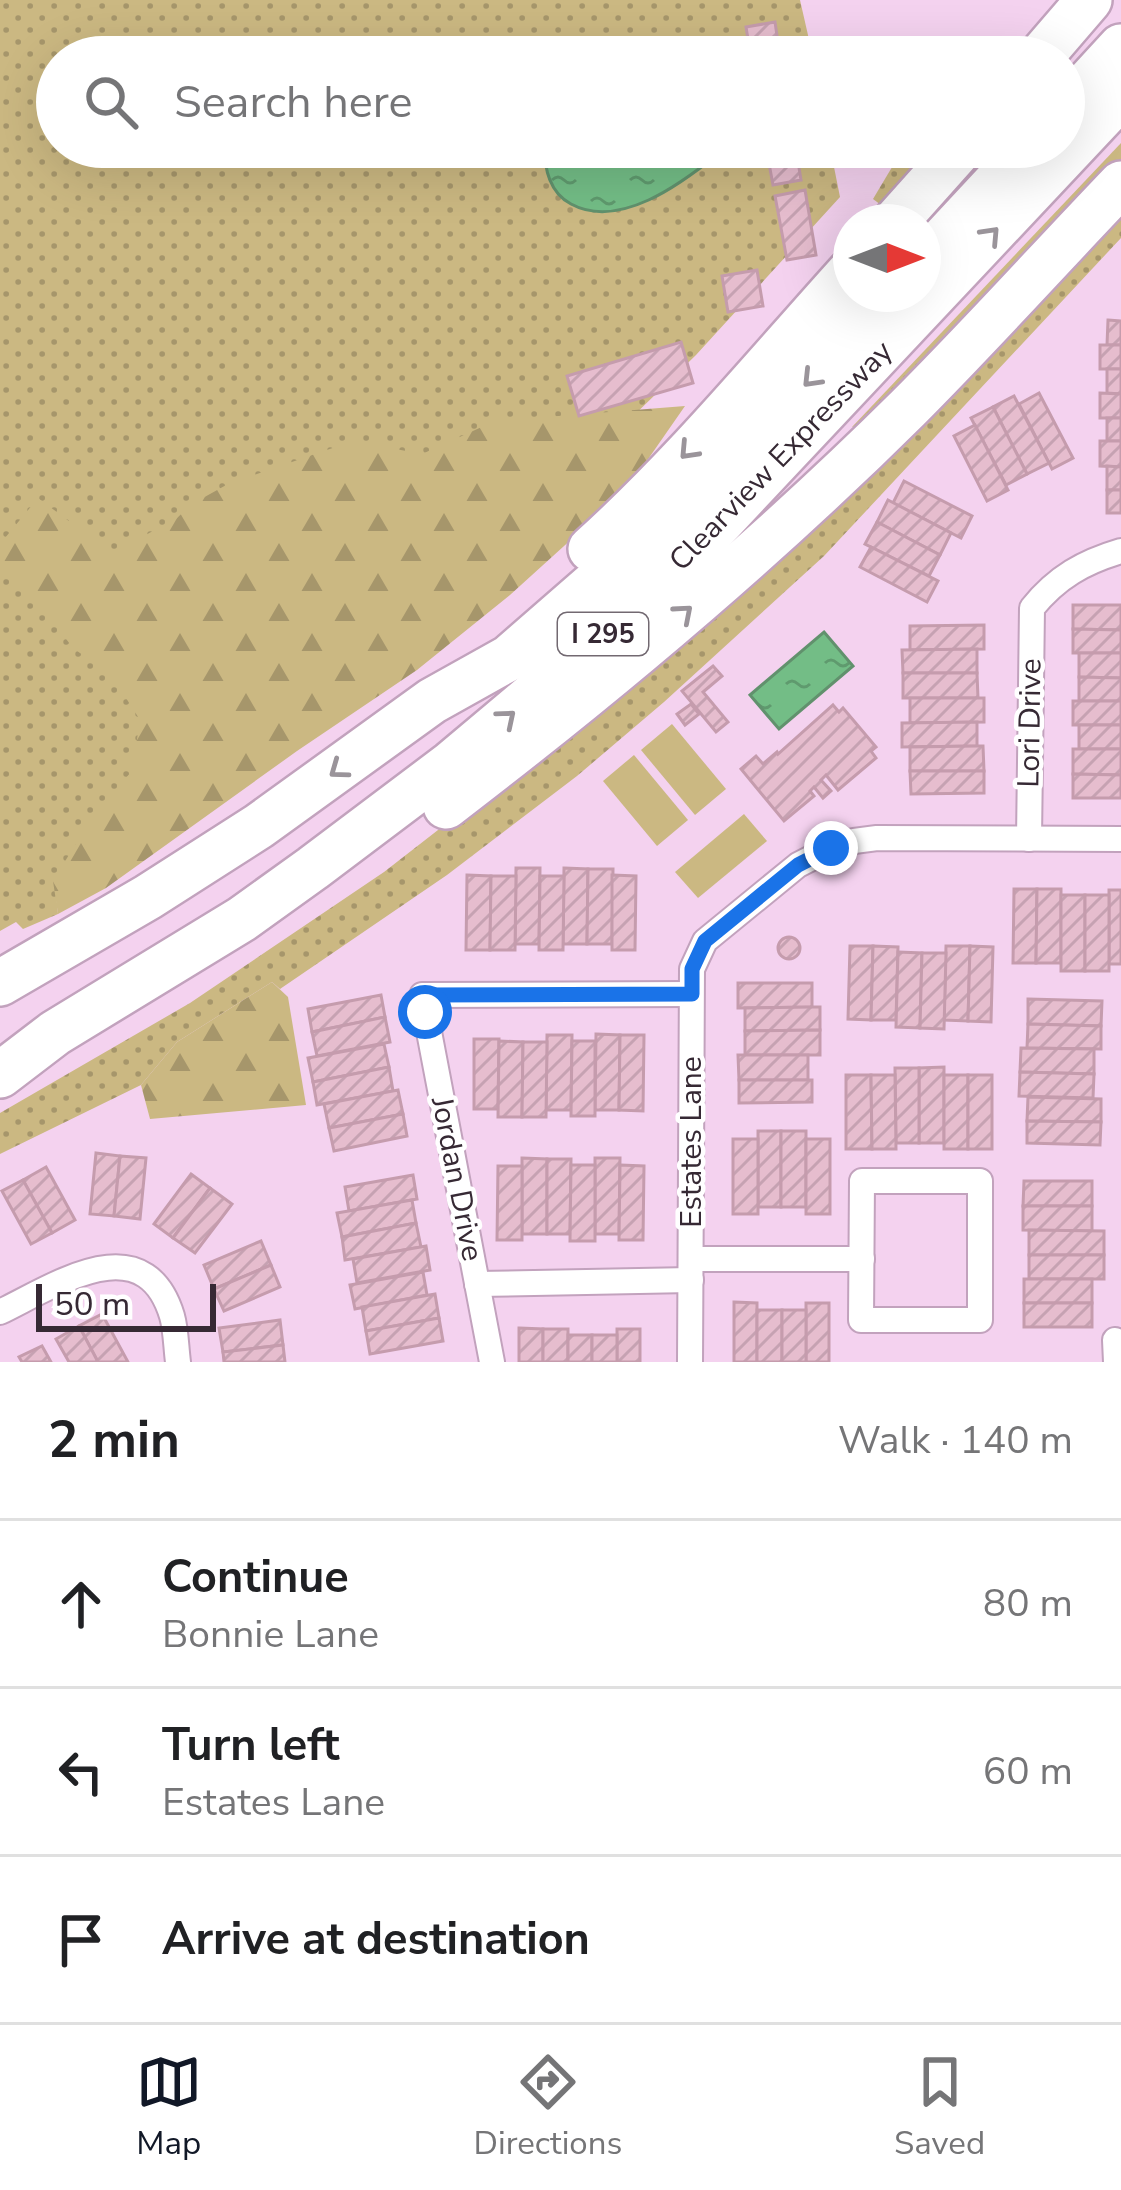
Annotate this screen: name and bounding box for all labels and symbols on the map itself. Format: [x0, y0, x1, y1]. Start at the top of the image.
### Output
north arrow [833, 204, 941, 312]
one-way arrow [976, 227, 998, 249]
street label: Clearview Expressway [660, 331, 902, 580]
one-way arrow [803, 365, 825, 387]
one-way arrow [680, 437, 702, 459]
one-way arrow [670, 606, 691, 627]
road number: I 295 [558, 613, 648, 655]
street label: Lori Drive [1008, 658, 1052, 788]
one-way arrow [493, 710, 515, 732]
one-way arrow [329, 756, 351, 778]
route end [804, 821, 858, 875]
route start [398, 985, 452, 1039]
street label: Estates Lane [671, 1056, 712, 1228]
street label: Jordan Drive [421, 1093, 493, 1265]
scale bar [36, 1278, 216, 1331]

